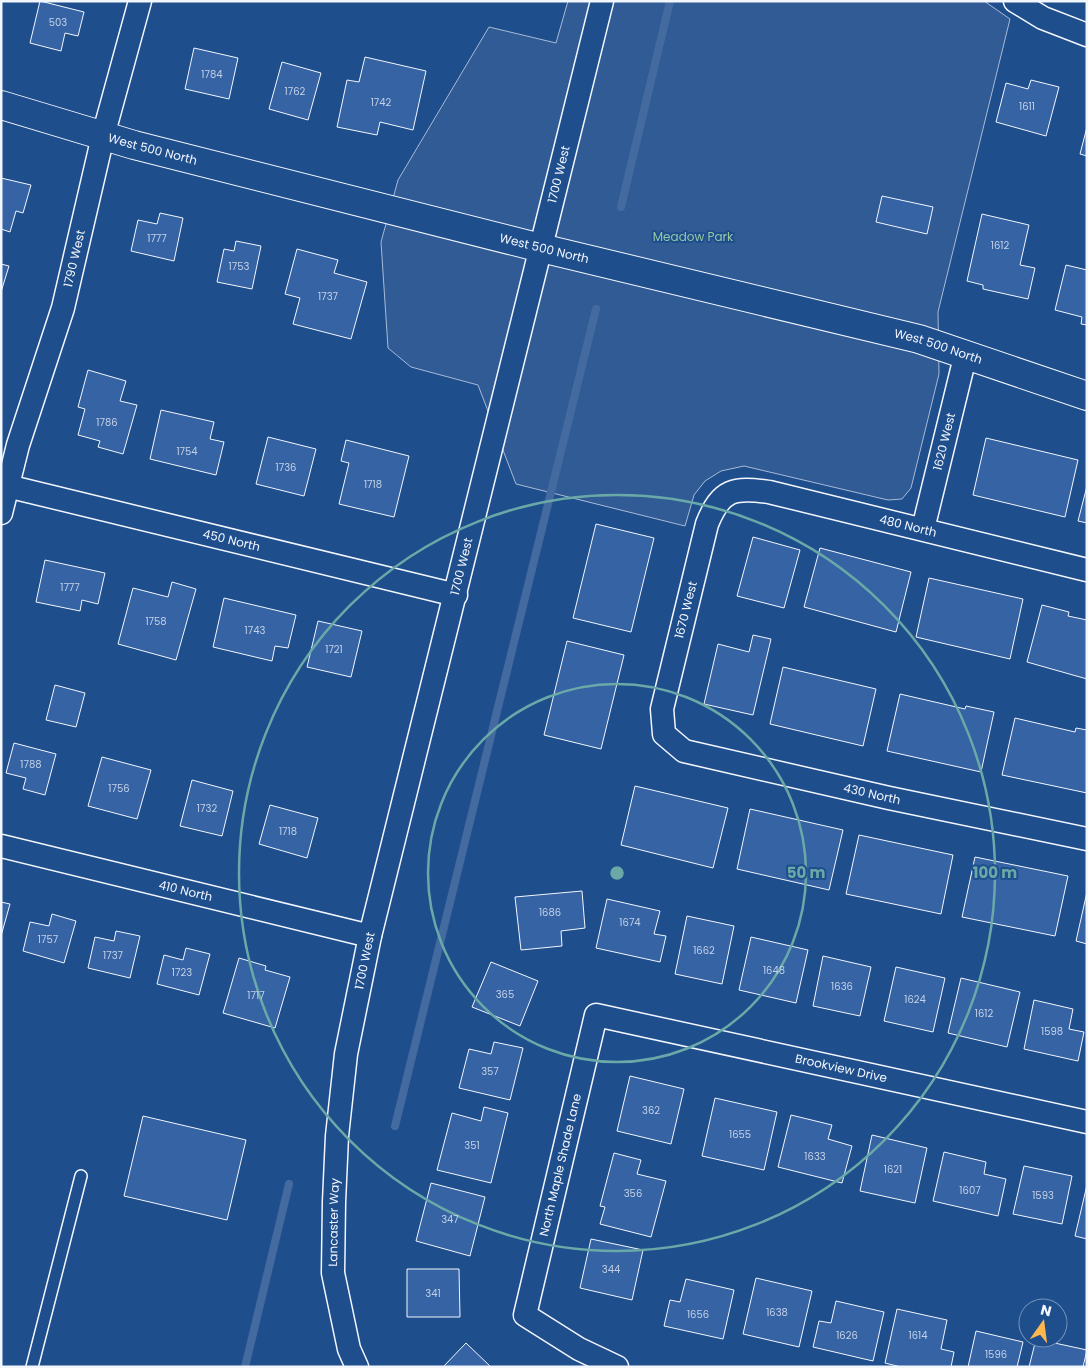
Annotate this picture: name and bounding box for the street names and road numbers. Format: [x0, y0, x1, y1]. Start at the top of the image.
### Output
street label: West 500 North [106, 129, 199, 169]
street label: 1700 West [543, 144, 574, 205]
street label: 1790 West [59, 228, 89, 289]
street label: West 500 North [498, 229, 591, 267]
street label: West 500 North [893, 324, 985, 368]
street label: 1620 West [929, 411, 959, 472]
street label: 480 North [878, 510, 939, 541]
street label: 450 North [201, 525, 262, 555]
street label: 1700 West [446, 536, 476, 597]
street label: 1670 West [670, 579, 701, 640]
street label: 430 North [842, 779, 902, 808]
street label: 410 North [157, 876, 214, 905]
street label: 1700 West [350, 930, 379, 991]
street label: Brookview Drive [794, 1050, 889, 1086]
street label: North Maple Shade Lane [535, 1092, 585, 1238]
street label: Lancaster Way [324, 1177, 343, 1267]

